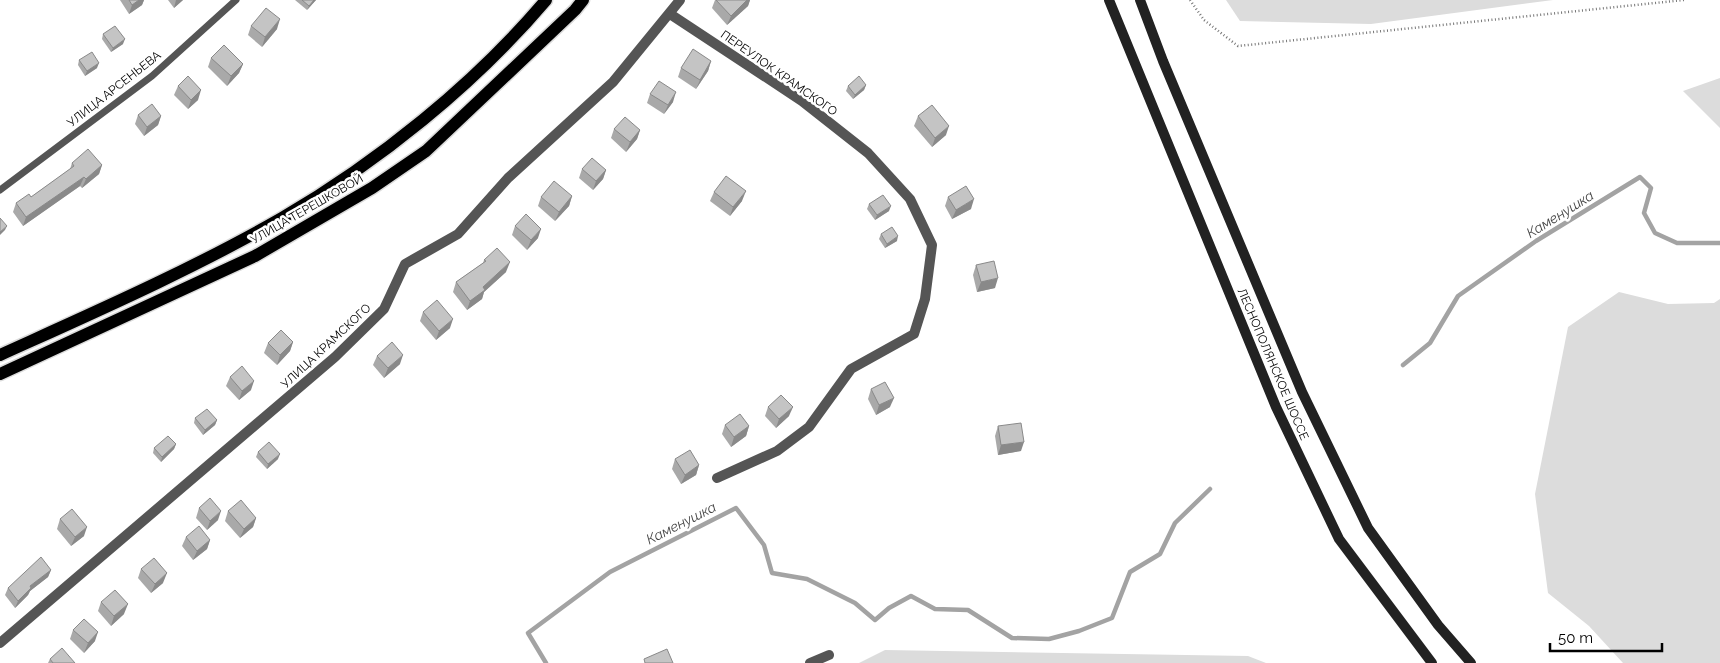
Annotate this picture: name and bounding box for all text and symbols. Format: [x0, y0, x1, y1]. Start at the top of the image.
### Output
street label: ПЕРЕУЛОК КРАМСКОГО [718, 27, 840, 119]
street label: УЛИЦА АРСЕНЬЕВА [64, 48, 164, 130]
street label: УЛИЦА ТЕРЕШКОВОЙ [248, 171, 366, 247]
water label: Каменушка [1523, 187, 1597, 241]
street label: ЛЕСНОПОЛЯНСКОЕ ШОССЕ [1235, 286, 1311, 442]
street label: УЛИЦА КРАМСКОГО [278, 301, 374, 391]
water label: Каменушка [643, 499, 719, 547]
scale bar [1550, 620, 1662, 652]
text: 50 m [1558, 629, 1593, 647]

